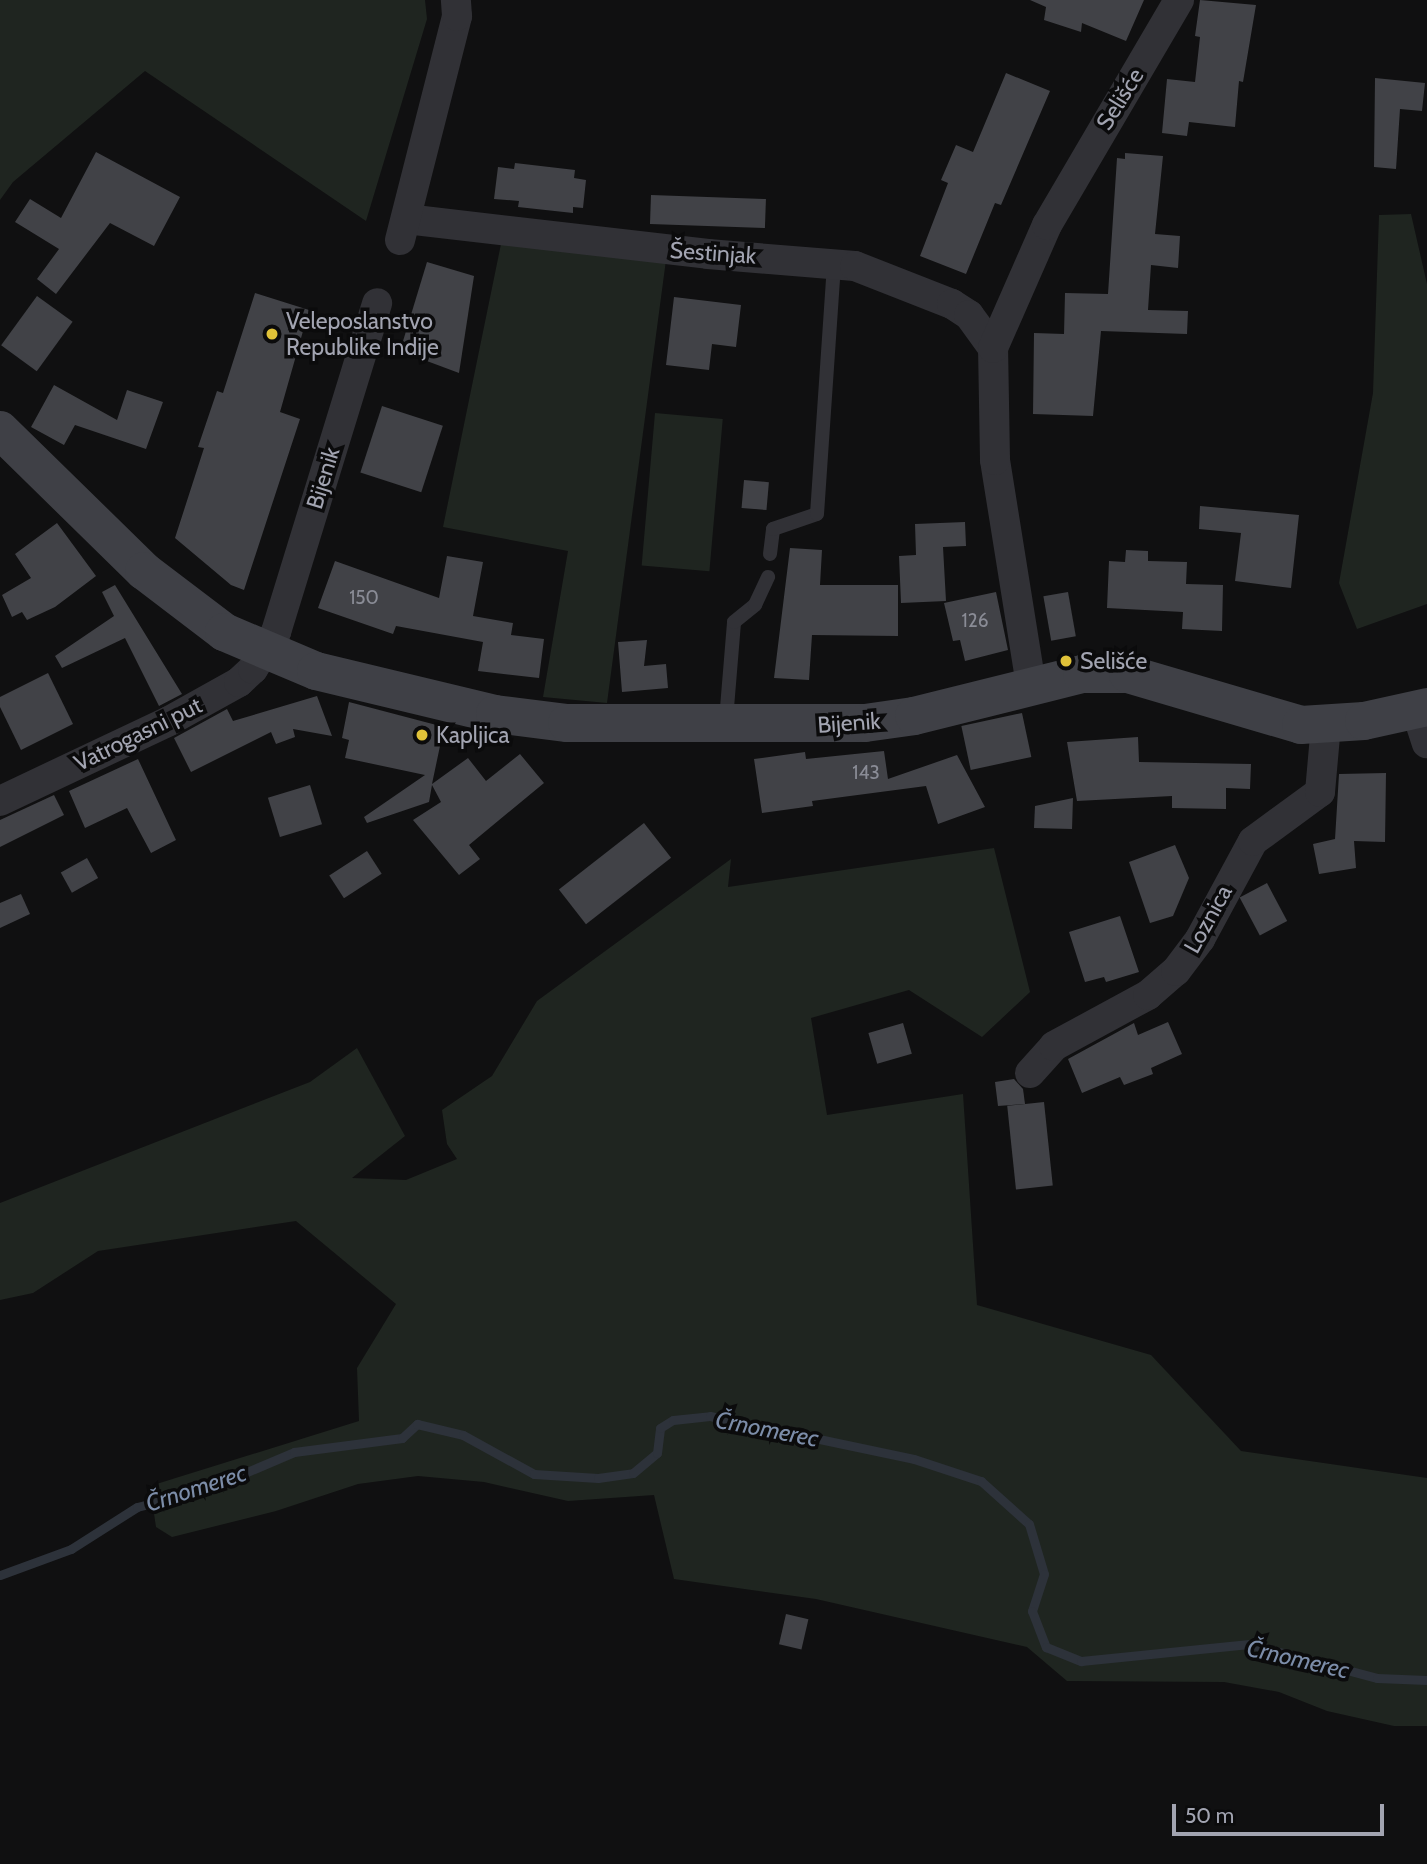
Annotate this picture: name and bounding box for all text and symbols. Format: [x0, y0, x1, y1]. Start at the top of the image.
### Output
street label: Selišće [1090, 63, 1150, 135]
street label: Šestinjak [669, 236, 757, 270]
place label: Veleposlanstvo Republike Indije [286, 307, 439, 361]
marker: Veleposlanstvo Republike Indije [264, 326, 280, 342]
street label: Bijenik [301, 444, 345, 512]
house number: 150 [349, 587, 379, 609]
house number: 126 [962, 610, 988, 632]
place label: Selišće [1080, 647, 1147, 675]
marker: Selišće [1058, 653, 1074, 669]
street label: Vatrogasni put [70, 691, 206, 777]
street label: Bijenik [817, 707, 881, 739]
place label: Kapljica [436, 721, 510, 749]
marker: Kapljica [414, 727, 430, 743]
house number: 143 [852, 762, 880, 784]
street label: Loznica [1178, 880, 1238, 958]
water label: Črnomerec [713, 1405, 821, 1453]
water label: Črnomerec [142, 1458, 250, 1518]
water label: Črnomerec [1244, 1633, 1352, 1685]
scale bar [1175, 1790, 1387, 1834]
text: 50 m [1185, 1803, 1234, 1828]

